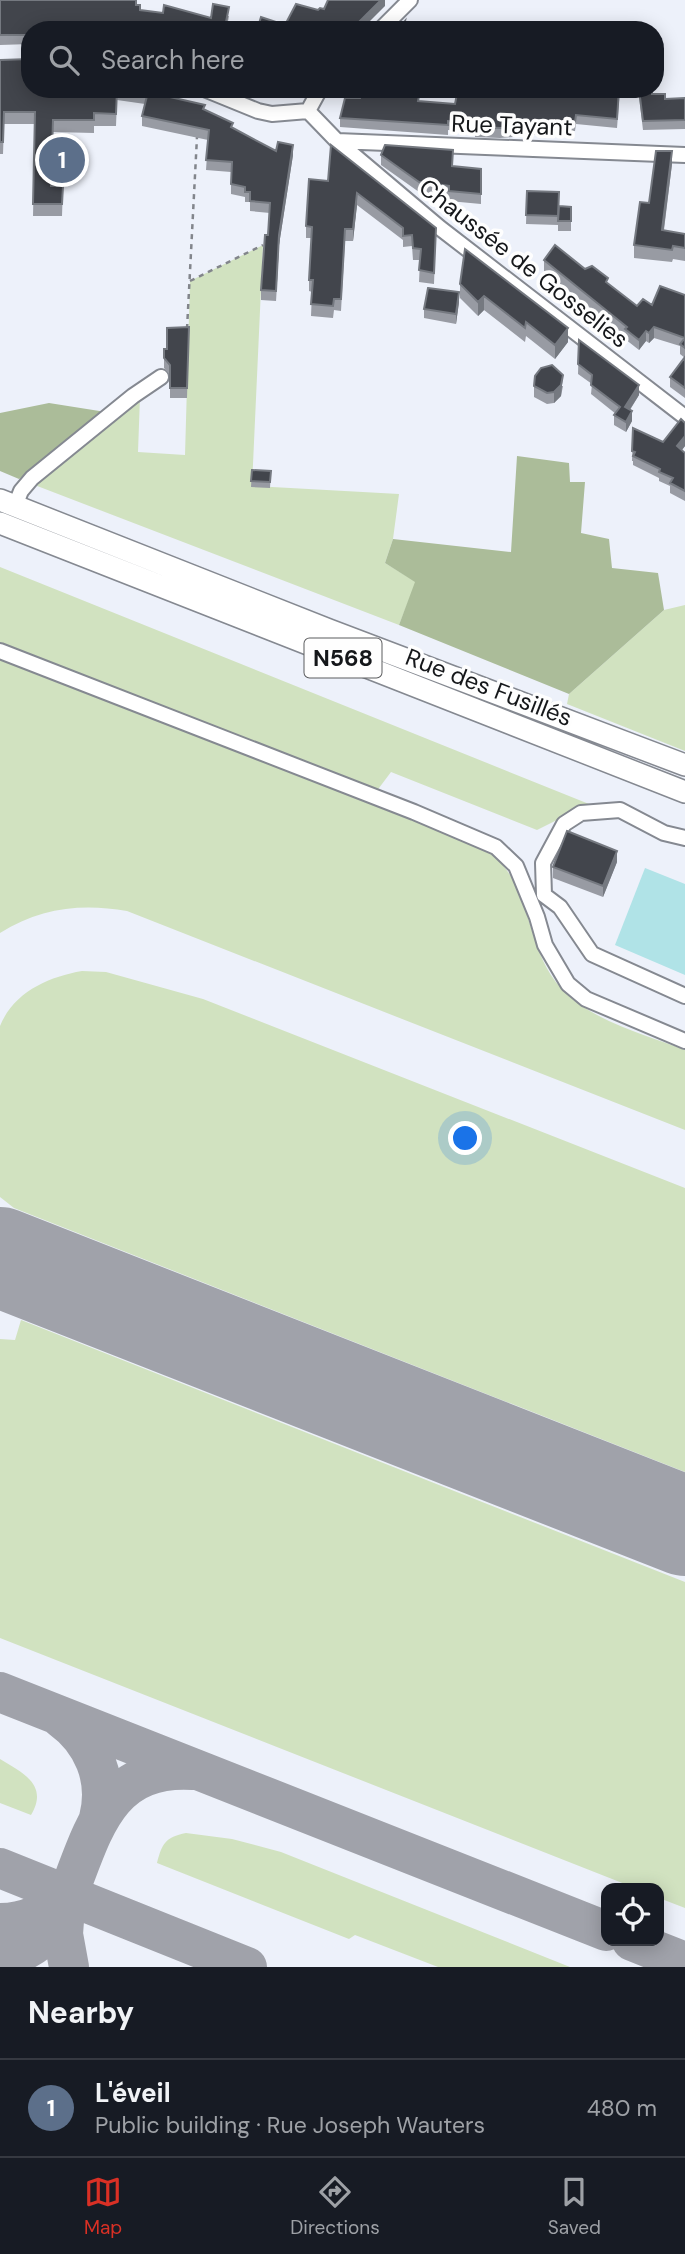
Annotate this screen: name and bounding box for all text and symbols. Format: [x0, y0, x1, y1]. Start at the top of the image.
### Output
search box [21, 21, 664, 98]
icon: search [45, 41, 83, 79]
text: Search here [101, 43, 244, 77]
street label: Rue Tayant [451, 107, 573, 143]
pin: 1 [39, 134, 85, 186]
street label: Chaussée de Gosselies [413, 171, 635, 355]
road number: N568 [304, 638, 382, 678]
street label: Rue des Fusillés [401, 641, 577, 733]
your location [448, 1121, 482, 1155]
map controls [601, 1883, 664, 1946]
button: locate [601, 1883, 664, 1946]
text: Nearby [28, 1993, 134, 2032]
text: L'éveil [95, 2076, 171, 2110]
text: 1 [47, 2093, 55, 2123]
text: 480 m [587, 2093, 657, 2123]
text: Public building · Rue Joseph Wauters [95, 2110, 485, 2140]
tab: Map [84, 2173, 122, 2240]
tab: Directions [290, 2173, 380, 2240]
tab: Saved [548, 2173, 601, 2240]

